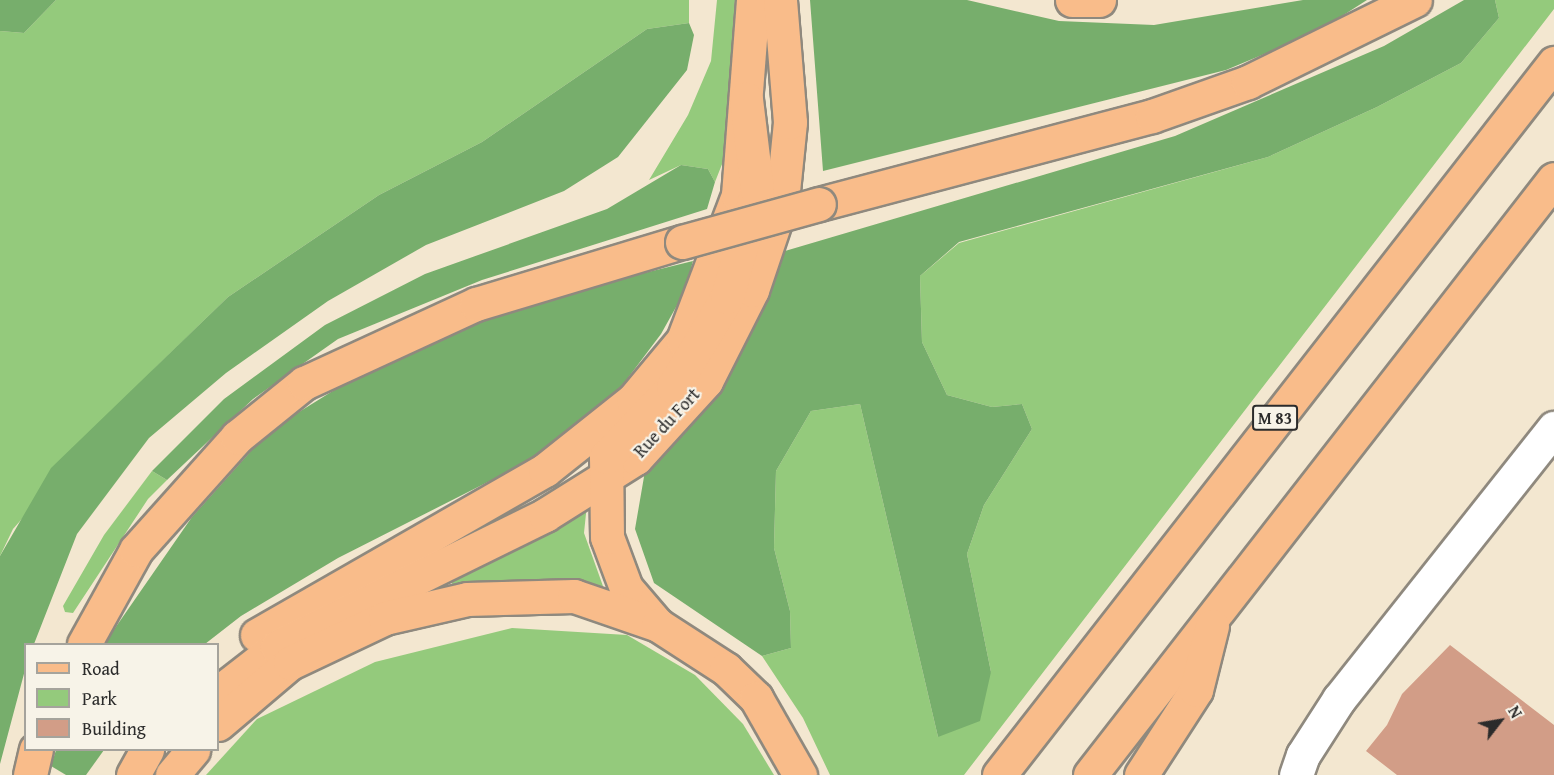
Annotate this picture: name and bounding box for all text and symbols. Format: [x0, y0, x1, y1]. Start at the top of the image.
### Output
street label: Rue du Fort [629, 384, 705, 462]
road number: M 83 [1251, 405, 1299, 431]
legend [24, 643, 219, 751]
text: Road [82, 655, 120, 682]
text: Park [82, 685, 117, 712]
north arrow [1470, 691, 1530, 751]
text: N [1502, 701, 1528, 722]
text: Building [82, 715, 146, 742]

